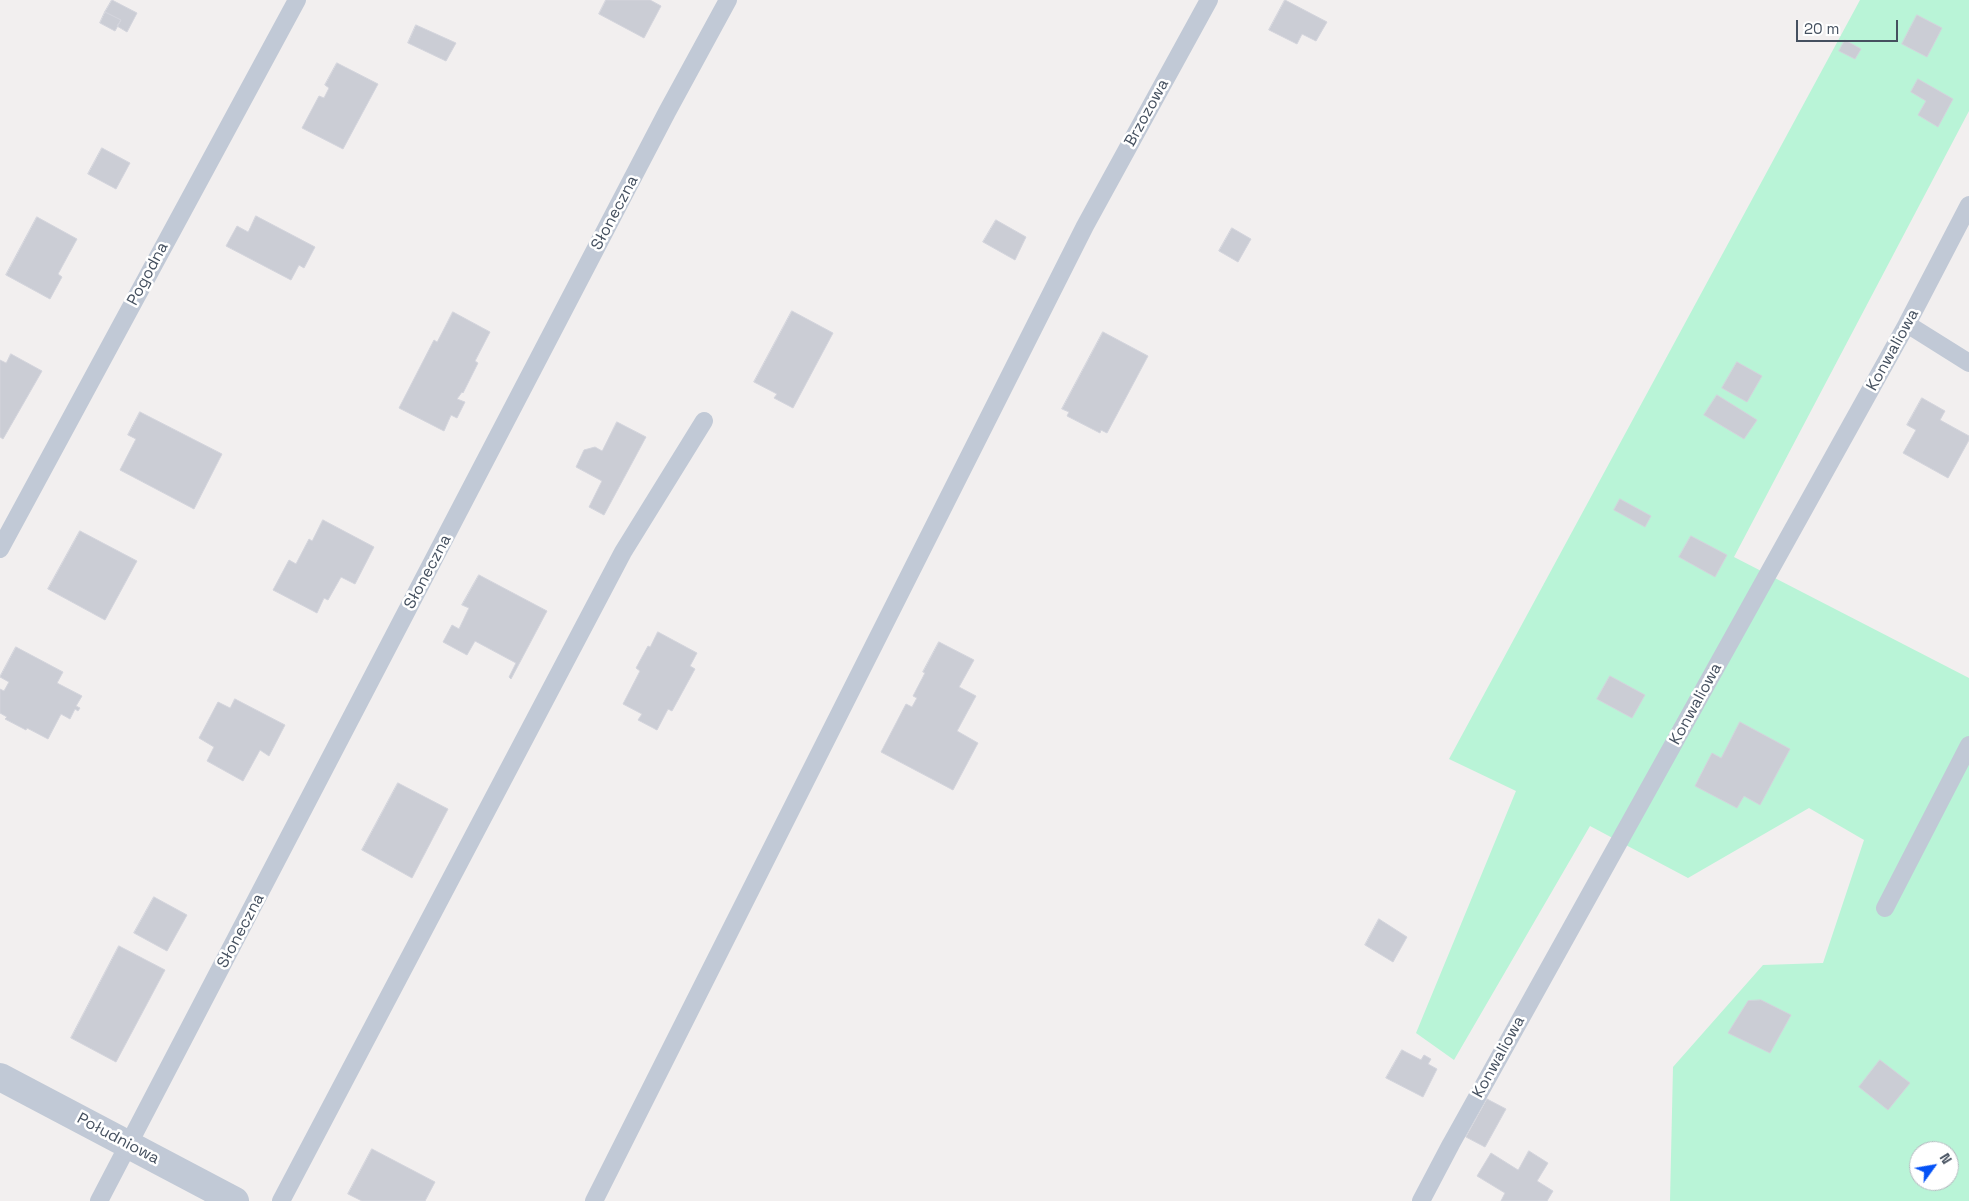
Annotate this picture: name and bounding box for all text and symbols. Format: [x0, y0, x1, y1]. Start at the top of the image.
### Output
scale bar [1799, 10, 1902, 42]
text: 20 m [1804, 19, 1839, 38]
street label: Brzozowa [1121, 76, 1173, 150]
street label: Słoneczna [587, 173, 643, 253]
street label: Pogodna [123, 239, 173, 309]
street label: Konwaliowa [1863, 306, 1923, 394]
street label: Słoneczna [400, 532, 456, 612]
street label: Konwaliowa [1666, 660, 1726, 748]
street label: Słoneczna [213, 891, 269, 971]
street label: Konwaliowa [1469, 1013, 1529, 1101]
street label: Południowa [74, 1109, 162, 1169]
north arrow [1909, 1141, 1959, 1191]
text: N [1936, 1150, 1956, 1167]

